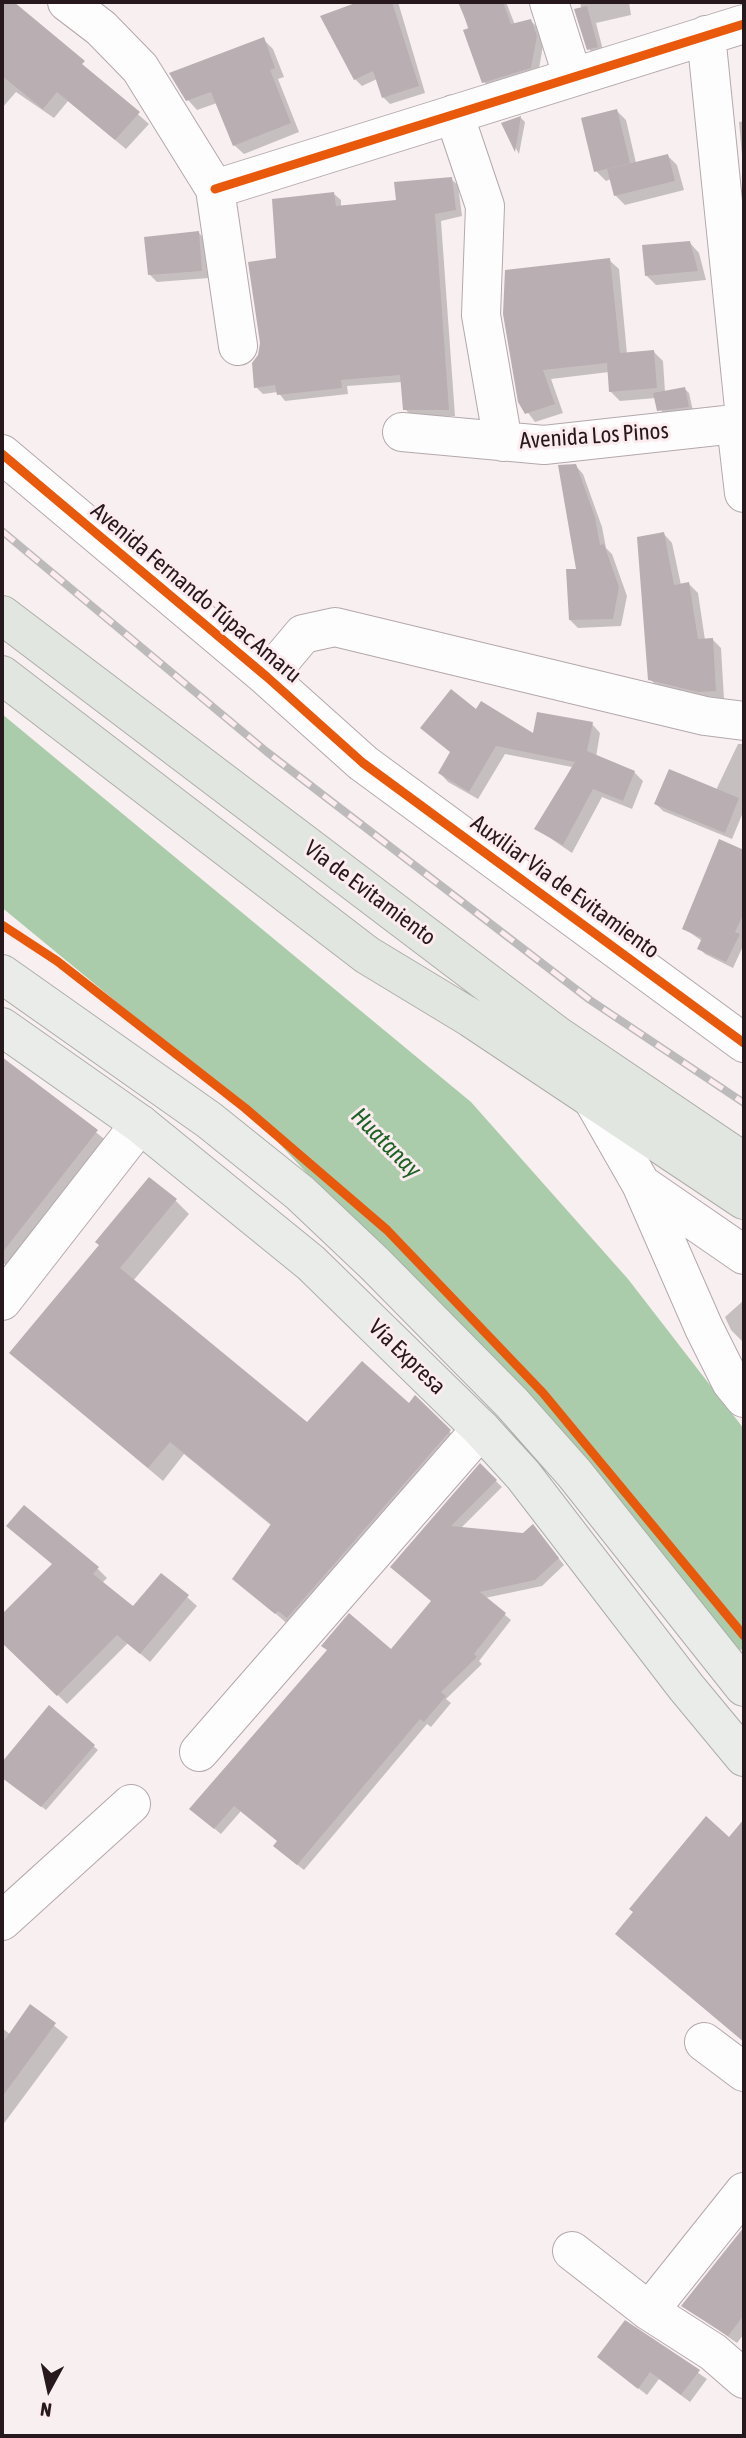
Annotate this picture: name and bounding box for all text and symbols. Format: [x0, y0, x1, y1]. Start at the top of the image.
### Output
street label: Avenida Los Pinos [519, 417, 669, 455]
street label: Avenida Fernando Túpac Amaru [85, 497, 307, 689]
street label: Auxiliar Via de Evitamiento [465, 809, 665, 965]
street label: Vía de Evitamiento [299, 835, 441, 951]
water label: Huatanay [345, 1102, 427, 1184]
street label: Vía Expresa [363, 1314, 451, 1400]
north arrow [14, 2354, 84, 2424]
text: N [39, 2398, 53, 2421]

